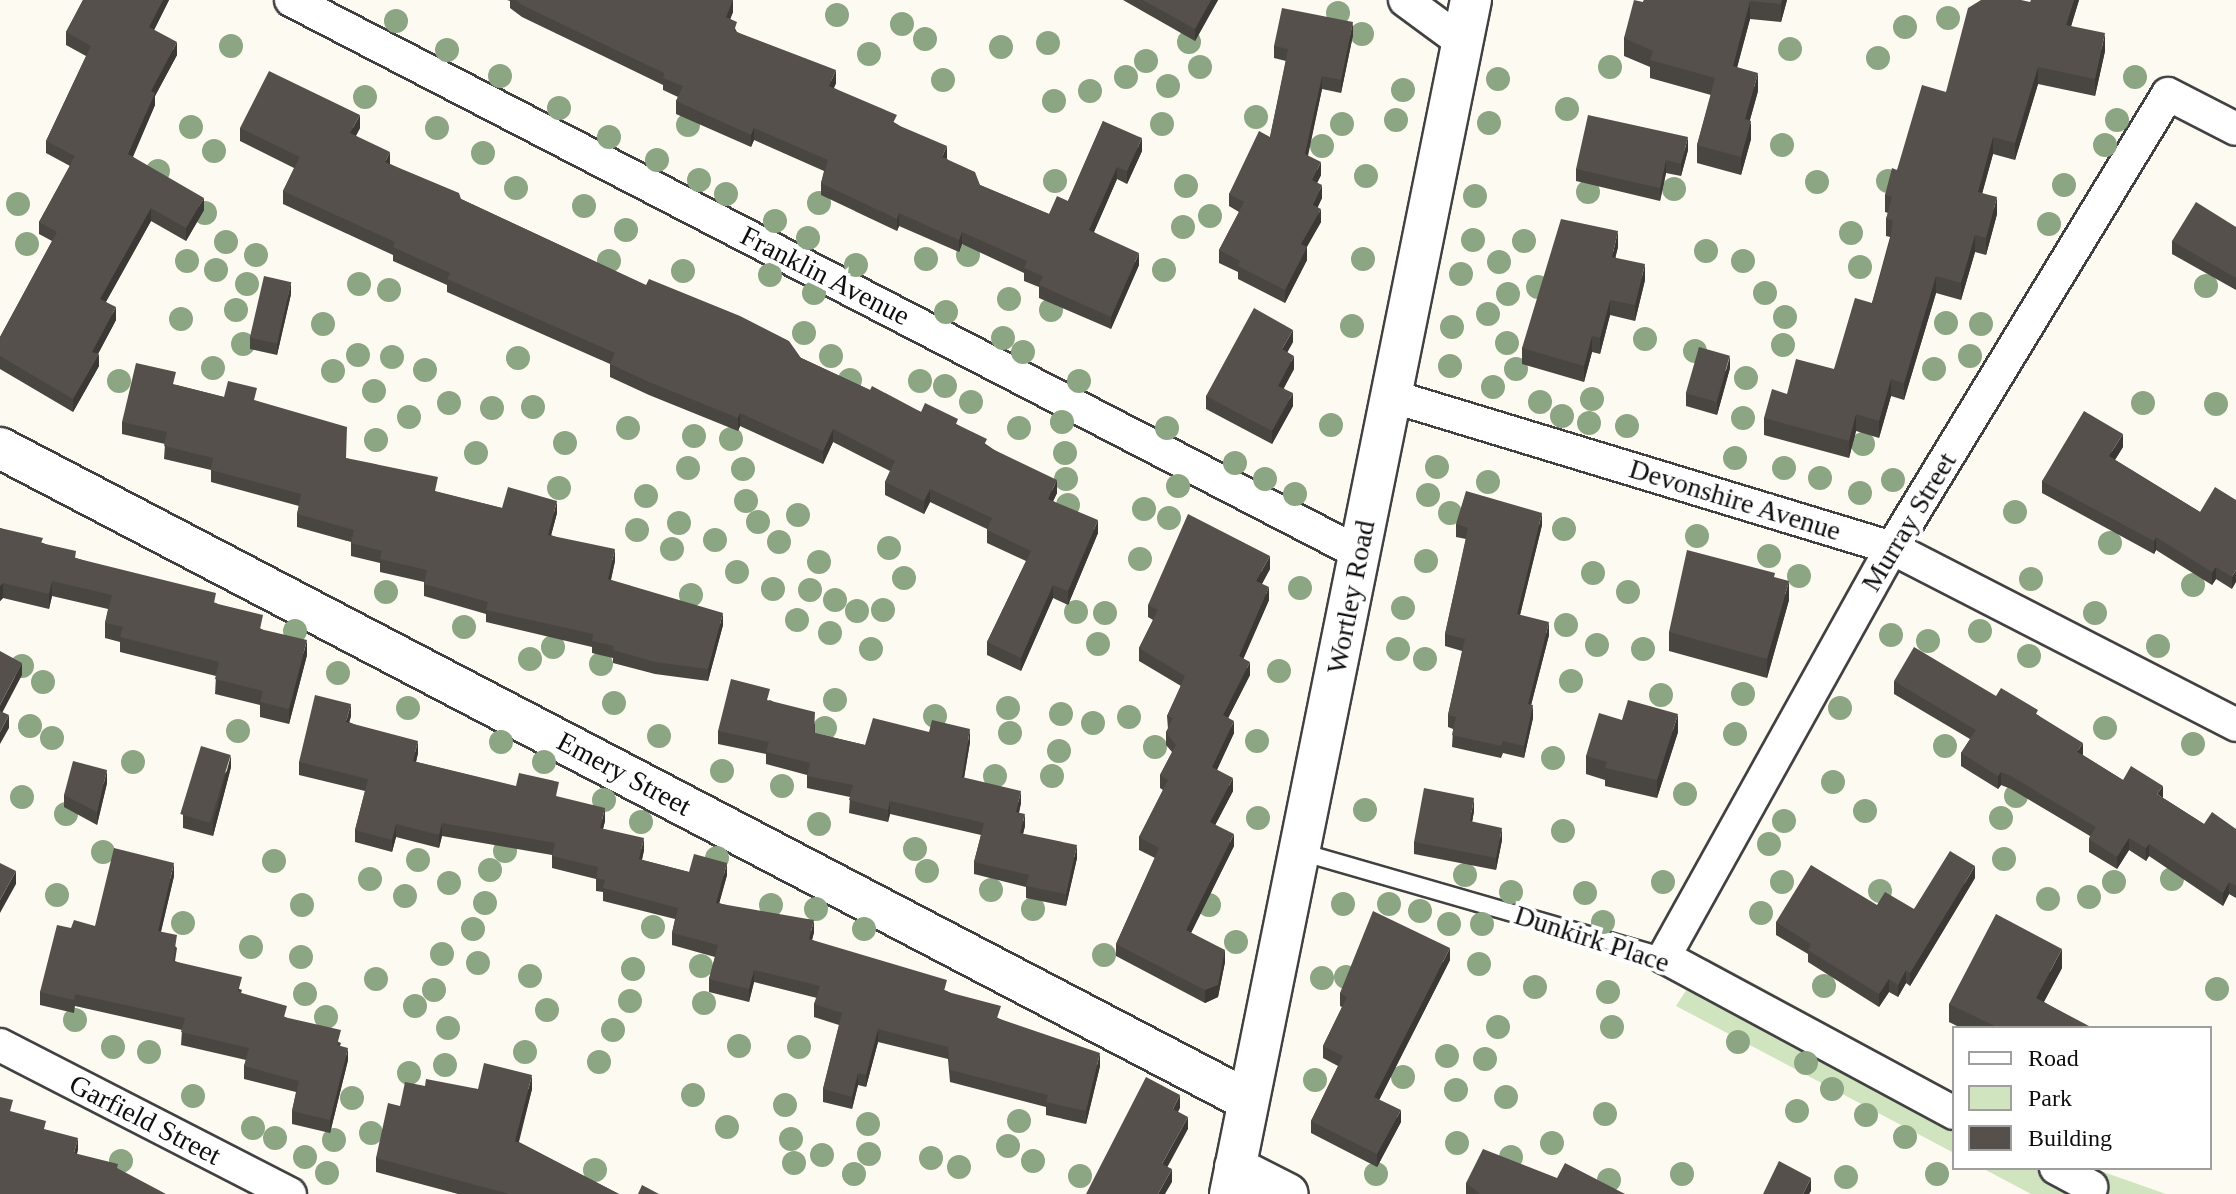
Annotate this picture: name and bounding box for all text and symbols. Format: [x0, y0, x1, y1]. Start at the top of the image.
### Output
street label: Franklin Avenue [734, 219, 916, 333]
street label: Murray Street [1854, 446, 1964, 598]
street label: Devonshire Avenue [1624, 452, 1846, 548]
street label: Wortley Road [1320, 517, 1382, 677]
street label: Emery Street [551, 725, 697, 823]
street label: Dunkirk Place [1510, 898, 1674, 980]
legend [1952, 1026, 2212, 1170]
text: Road [2028, 1045, 2079, 1071]
street label: Garfield Street [64, 1067, 226, 1173]
text: Park [2028, 1085, 2072, 1111]
text: Building [2028, 1125, 2112, 1151]

